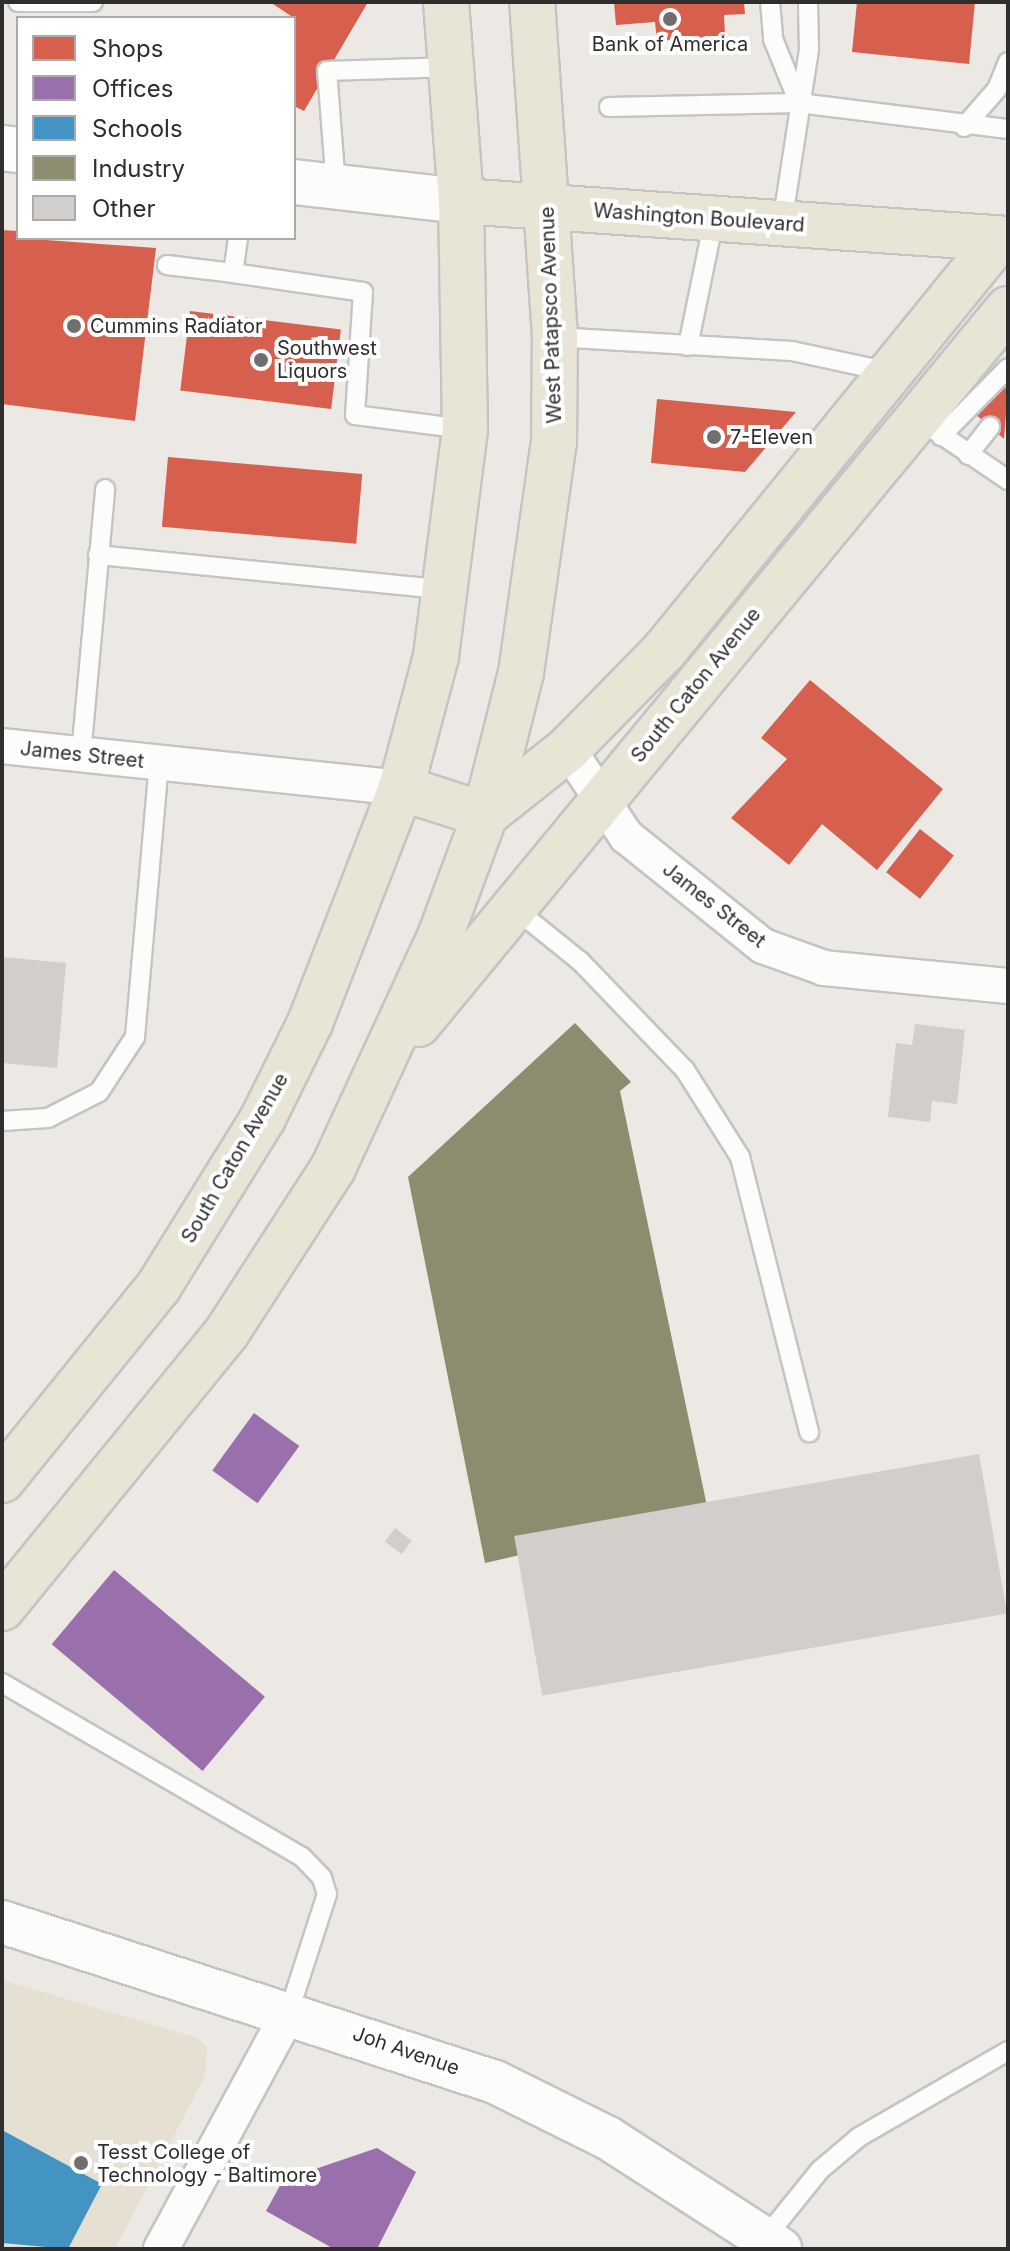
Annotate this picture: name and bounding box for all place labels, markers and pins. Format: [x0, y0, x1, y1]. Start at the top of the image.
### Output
marker: Bank of America [661, 10, 679, 28]
place label: Bank of America [592, 32, 748, 56]
place label: Cummins Radiator [90, 314, 263, 338]
marker: Cummins Radiator [65, 317, 83, 335]
place label: Southwest Liquors [277, 336, 377, 383]
marker: Southwest Liquors [252, 351, 270, 369]
place label: 7-Eleven [730, 425, 813, 449]
marker: 7-Eleven [705, 428, 723, 446]
place label: Tesst College of Technology - Baltimore [97, 2140, 317, 2187]
marker: Tesst College of Technology - Baltimore [72, 2154, 90, 2172]

